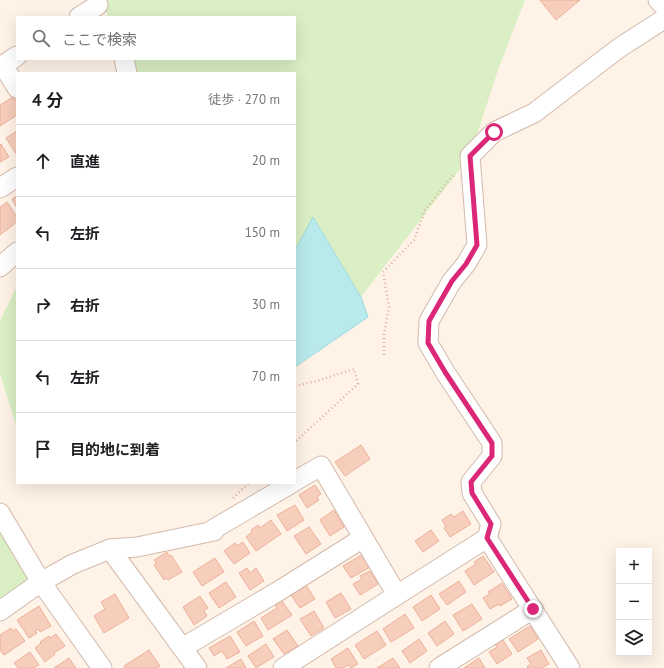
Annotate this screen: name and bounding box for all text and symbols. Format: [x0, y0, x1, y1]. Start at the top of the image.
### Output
search box [16, 16, 296, 60]
icon: search [30, 27, 52, 49]
text: ここで検索 [62, 30, 137, 49]
text: 4 分 [32, 89, 63, 111]
text: 徒歩 · 270 m [208, 91, 280, 108]
route start [485, 123, 503, 141]
icon: ahead [32, 150, 54, 172]
text: 直進 [70, 152, 100, 171]
text: 20 m [252, 152, 280, 169]
icon: left [32, 222, 54, 244]
text: 左折 [70, 224, 100, 243]
text: 150 m [245, 224, 280, 241]
icon: right [32, 294, 54, 316]
text: 右折 [70, 296, 100, 315]
text: 30 m [252, 296, 280, 313]
icon: left [32, 366, 54, 388]
text: 左折 [70, 368, 100, 387]
text: 70 m [252, 368, 280, 385]
icon: arrive [32, 438, 54, 460]
text: 目的地に到着 [70, 440, 160, 459]
map controls [616, 548, 652, 656]
button: + [616, 548, 652, 584]
button: − [616, 584, 652, 620]
route end [524, 600, 542, 618]
button: layers [616, 620, 652, 656]

